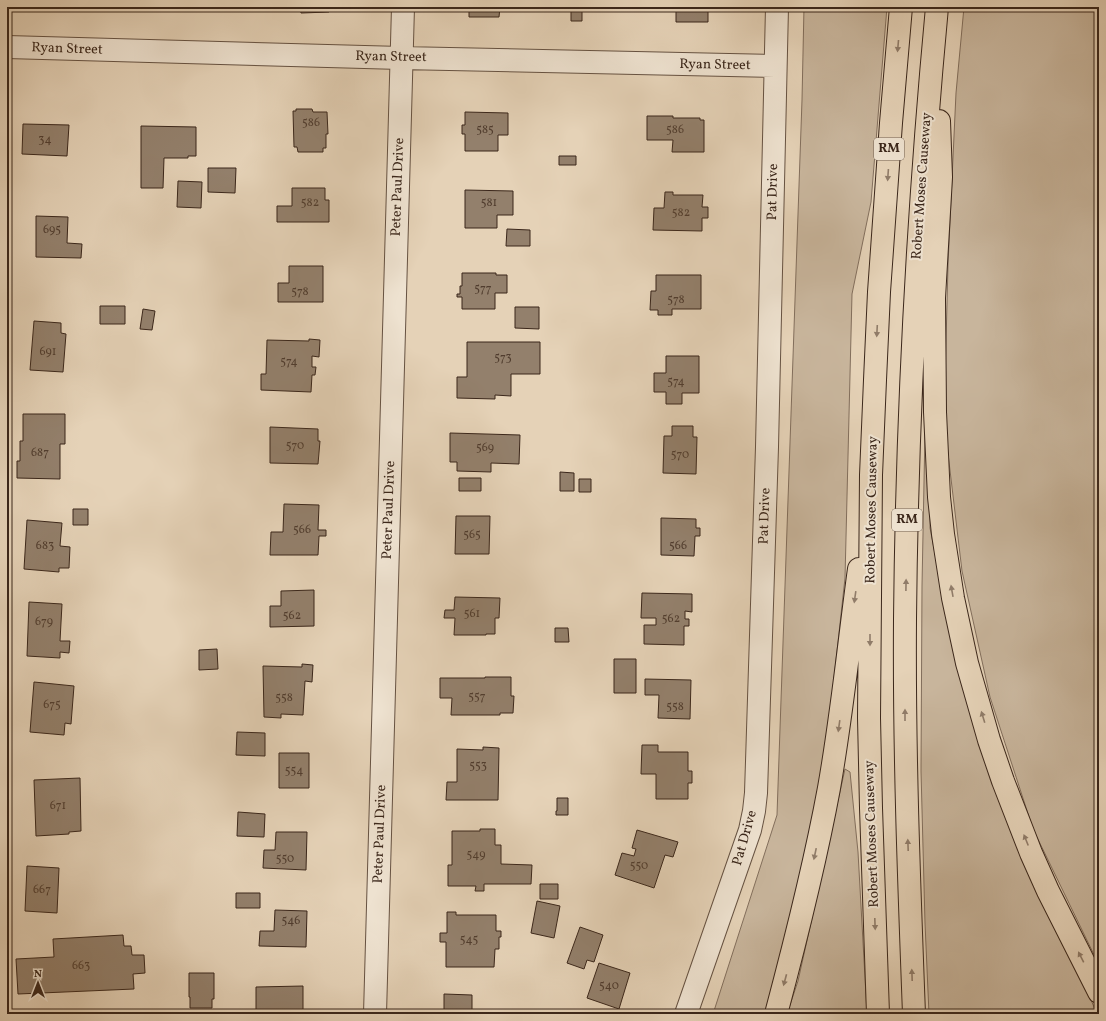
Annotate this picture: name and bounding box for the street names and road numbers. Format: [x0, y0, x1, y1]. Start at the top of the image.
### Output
street label: Ryan Street [31, 38, 103, 60]
street label: Ryan Street [355, 47, 427, 67]
street label: Ryan Street [679, 55, 751, 75]
street label: Robert Moses Causeway [907, 111, 937, 260]
street label: Peter Paul Drive [387, 137, 409, 237]
road number: RM [874, 138, 904, 160]
street label: Pat Drive [763, 163, 783, 221]
street label: Robert Moses Causeway [861, 436, 883, 584]
street label: Peter Paul Drive [378, 460, 400, 560]
street label: Pat Drive [755, 487, 775, 545]
road number: RM [892, 509, 922, 531]
street label: Robert Moses Causeway [860, 760, 884, 908]
street label: Peter Paul Drive [369, 784, 391, 884]
street label: Pat Drive [728, 808, 762, 868]

